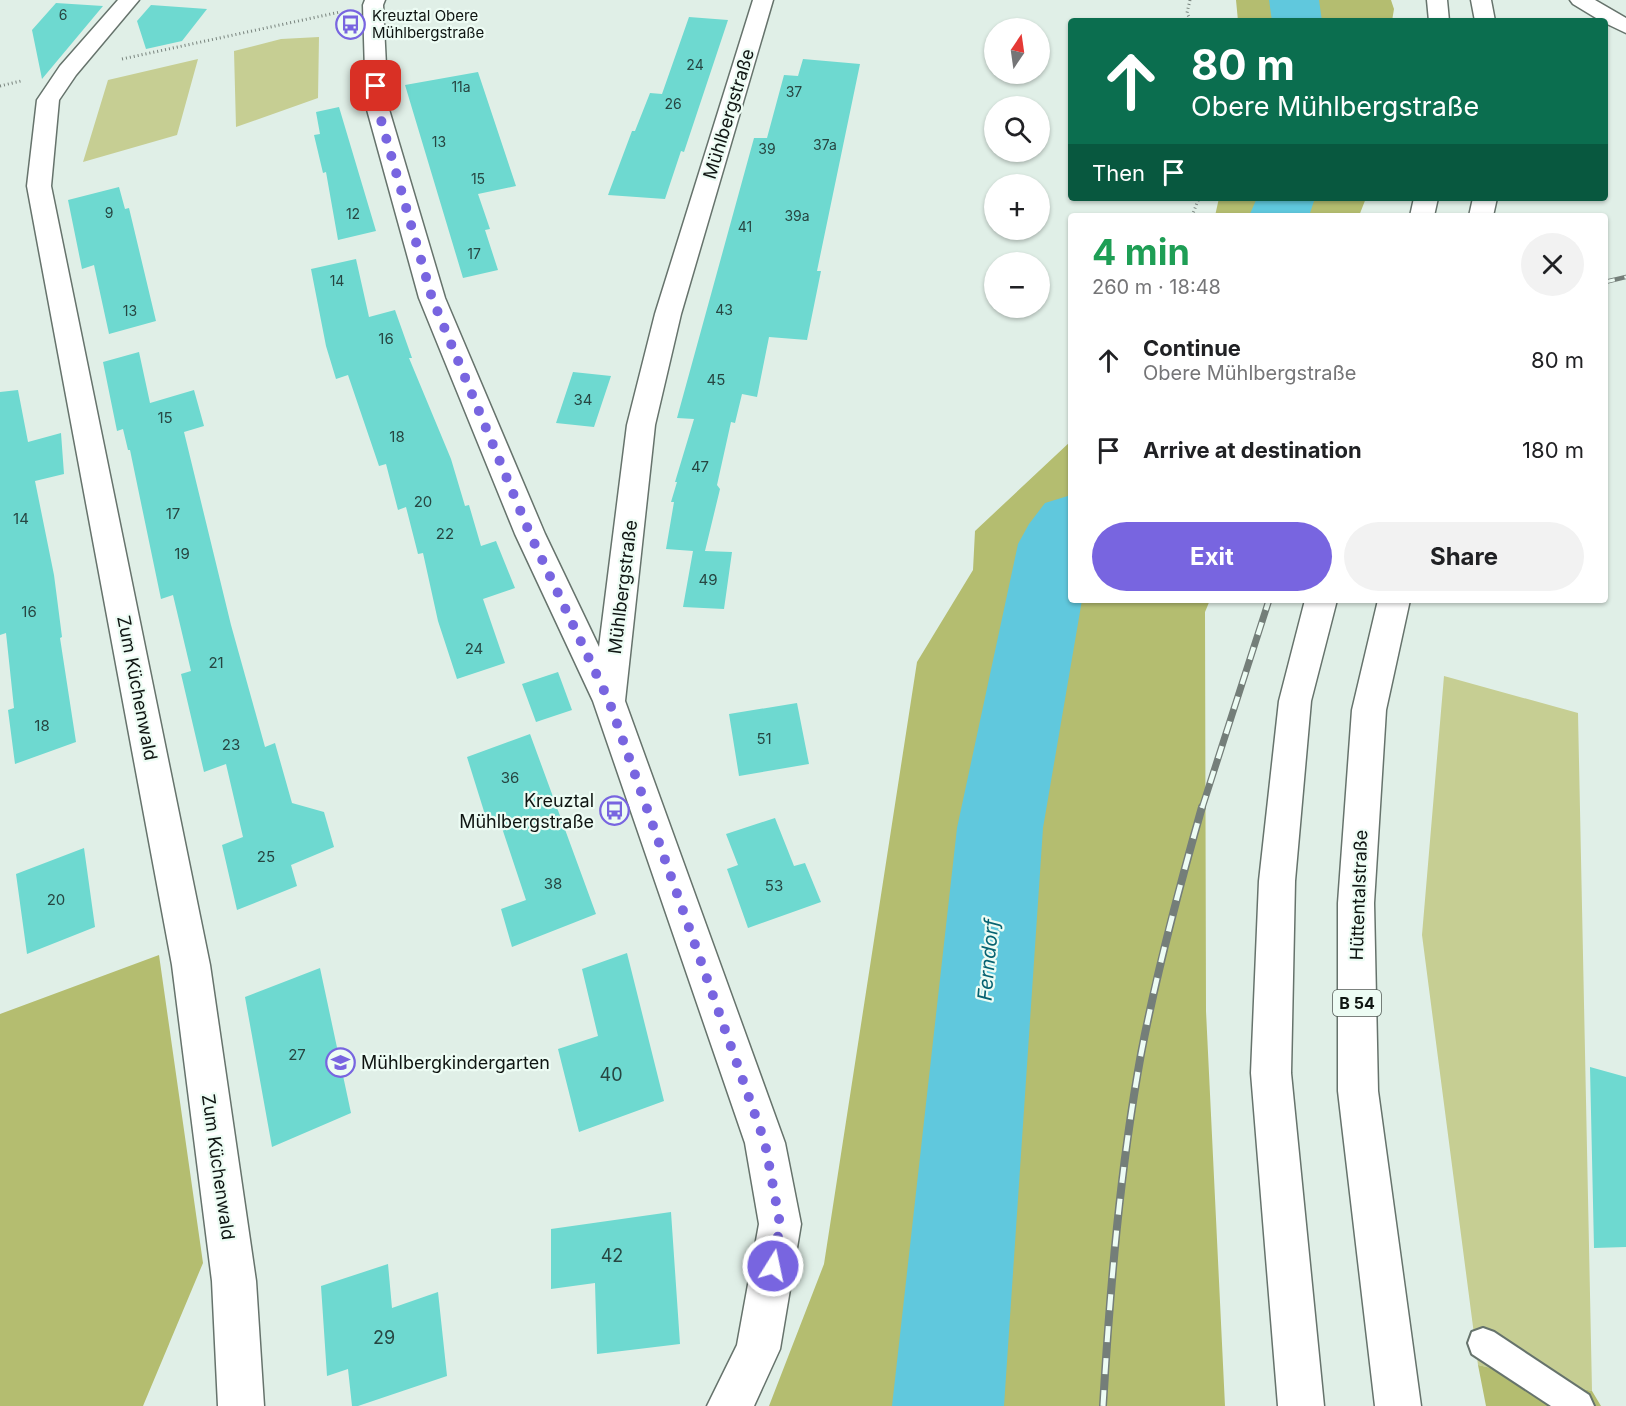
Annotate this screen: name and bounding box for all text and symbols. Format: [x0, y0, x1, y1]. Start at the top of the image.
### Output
house number: 6 [59, 6, 67, 23]
place label: Kreuztal Obere Mühlbergstraße [372, 6, 484, 42]
bus stop icon: Kreuztal Obere Mühlbergstraße [335, 9, 367, 41]
north arrow [984, 18, 1050, 84]
map controls [984, 18, 1050, 318]
text: 80 m [1191, 39, 1295, 90]
icon: ahead [1092, 42, 1170, 120]
street label: Mühlbergstraße [699, 46, 758, 181]
house number: 24 [686, 56, 704, 73]
pin [350, 60, 401, 111]
icon: arrive [359, 69, 392, 102]
house number: 11a [451, 78, 471, 95]
house number: 37 [786, 83, 802, 100]
text: Obere Mühlbergstraße [1191, 90, 1479, 123]
house number: 26 [664, 95, 682, 112]
button: search [984, 96, 1050, 162]
house number: 13 [432, 133, 446, 150]
house number: 37a [813, 136, 837, 153]
house number: 39 [758, 140, 776, 157]
icon: arrive [1157, 156, 1190, 189]
text: Then [1092, 160, 1145, 186]
house number: 15 [471, 170, 485, 187]
button: + [984, 174, 1050, 240]
house number: 9 [105, 204, 113, 221]
house number: 12 [346, 205, 360, 222]
house number: 39a [784, 207, 810, 224]
house number: 41 [738, 218, 752, 235]
text: 4 min [1092, 230, 1190, 274]
button: close [1521, 233, 1584, 296]
house number: 17 [467, 245, 481, 262]
button: − [984, 252, 1050, 318]
house number: 14 [330, 272, 344, 289]
text: 260 m · 18:48 [1092, 275, 1221, 299]
house number: 43 [715, 301, 733, 318]
house number: 13 [123, 302, 137, 319]
house number: 16 [378, 329, 394, 348]
text: Continue [1143, 335, 1241, 361]
icon: ahead [1092, 344, 1125, 377]
text: 80 m [1531, 347, 1584, 373]
text: Obere Mühlbergstraße [1143, 361, 1356, 385]
house number: 45 [707, 370, 725, 389]
house number: 34 [574, 390, 592, 409]
house number: 15 [157, 408, 173, 427]
house number: 18 [389, 427, 405, 446]
icon: arrive [1092, 434, 1125, 467]
text: Arrive at destination [1143, 437, 1362, 463]
text: 180 m [1522, 437, 1584, 463]
house number: 47 [691, 457, 709, 476]
house number: 20 [414, 492, 432, 511]
house number: 17 [166, 504, 180, 523]
house number: 14 [13, 509, 29, 528]
street label: Mühlbergstraße [604, 519, 641, 655]
button: Exit [1092, 522, 1332, 591]
button: Share [1344, 522, 1584, 591]
house number: 22 [436, 524, 454, 543]
house number: 19 [174, 544, 190, 563]
house number: 49 [699, 570, 718, 589]
house number: 16 [21, 602, 37, 621]
street label: Zum Küchenwald [113, 614, 162, 762]
house number: 24 [465, 639, 483, 658]
house number: 21 [208, 653, 224, 672]
house number: 18 [34, 716, 50, 735]
house number: 51 [756, 729, 772, 748]
house number: 23 [222, 735, 240, 754]
house number: 36 [501, 768, 519, 787]
place label: Kreuztal Mühlbergstraße [459, 790, 594, 832]
bus stop icon: Kreuztal Mühlbergstraße [599, 795, 631, 827]
street label: Hüttentalstraße [1346, 829, 1371, 961]
house number: 25 [257, 847, 275, 866]
house number: 38 [544, 874, 562, 893]
house number: 53 [765, 876, 783, 895]
house number: 20 [47, 890, 65, 909]
water label: Ferndorf [972, 917, 1004, 1002]
road number: B 54 [1333, 990, 1381, 1016]
house number: 27 [288, 1045, 306, 1064]
school or university icon: Mühlbergkindergarten [324, 1047, 356, 1079]
place label: Mühlbergkindergarten [361, 1052, 550, 1073]
house number: 40 [600, 1064, 622, 1085]
street label: Zum Küchenwald [198, 1093, 239, 1241]
position arrow [741, 1234, 805, 1298]
house number: 42 [601, 1245, 623, 1266]
house number: 29 [373, 1327, 395, 1348]

